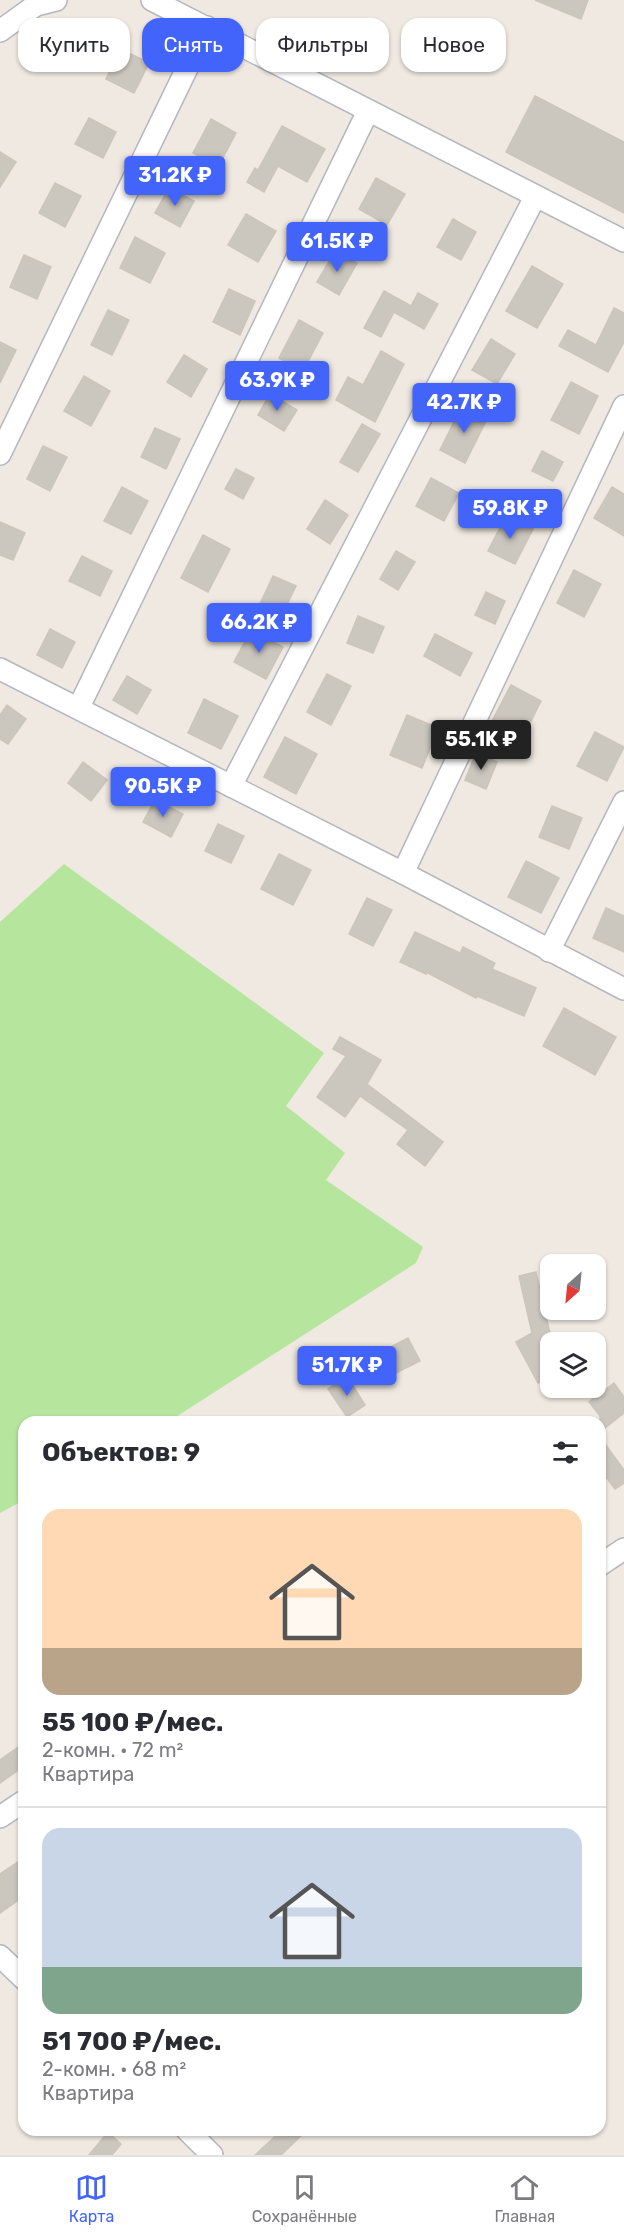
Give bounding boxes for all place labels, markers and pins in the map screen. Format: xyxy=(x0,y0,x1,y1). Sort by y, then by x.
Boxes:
pin: 31.2K ₽ xyxy=(120,156,230,207)
pin: 61.5K ₽ xyxy=(282,222,392,273)
pin: 63.9K ₽ xyxy=(222,361,332,412)
pin: 42.7K ₽ xyxy=(409,383,519,434)
pin: 59.8K ₽ xyxy=(455,489,565,540)
pin: 66.2K ₽ xyxy=(204,603,314,654)
pin: 55.1K ₽ xyxy=(426,720,536,771)
pin: 90.5K ₽ xyxy=(108,767,218,818)
pin: 51.7K ₽ xyxy=(292,1346,402,1397)

